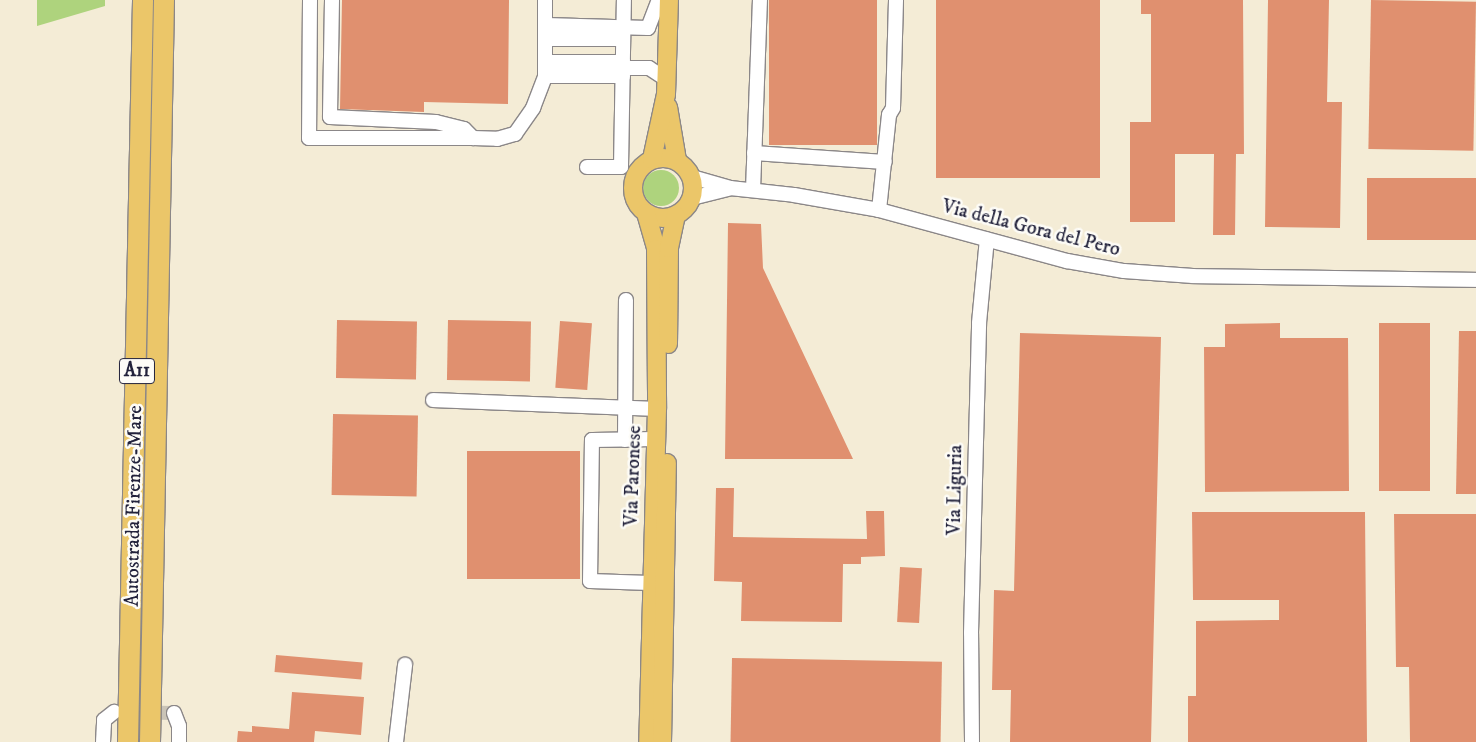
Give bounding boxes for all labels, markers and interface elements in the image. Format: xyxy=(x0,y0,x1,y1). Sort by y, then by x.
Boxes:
street label: Via della Gora del Pero xyxy=(939,194,1123,262)
road number: A11 xyxy=(118,354,156,388)
street label: Autostrada Firenze-Mare xyxy=(120,405,148,607)
street label: Via Paronese xyxy=(619,425,647,527)
street label: Via Liguria xyxy=(942,445,968,535)

